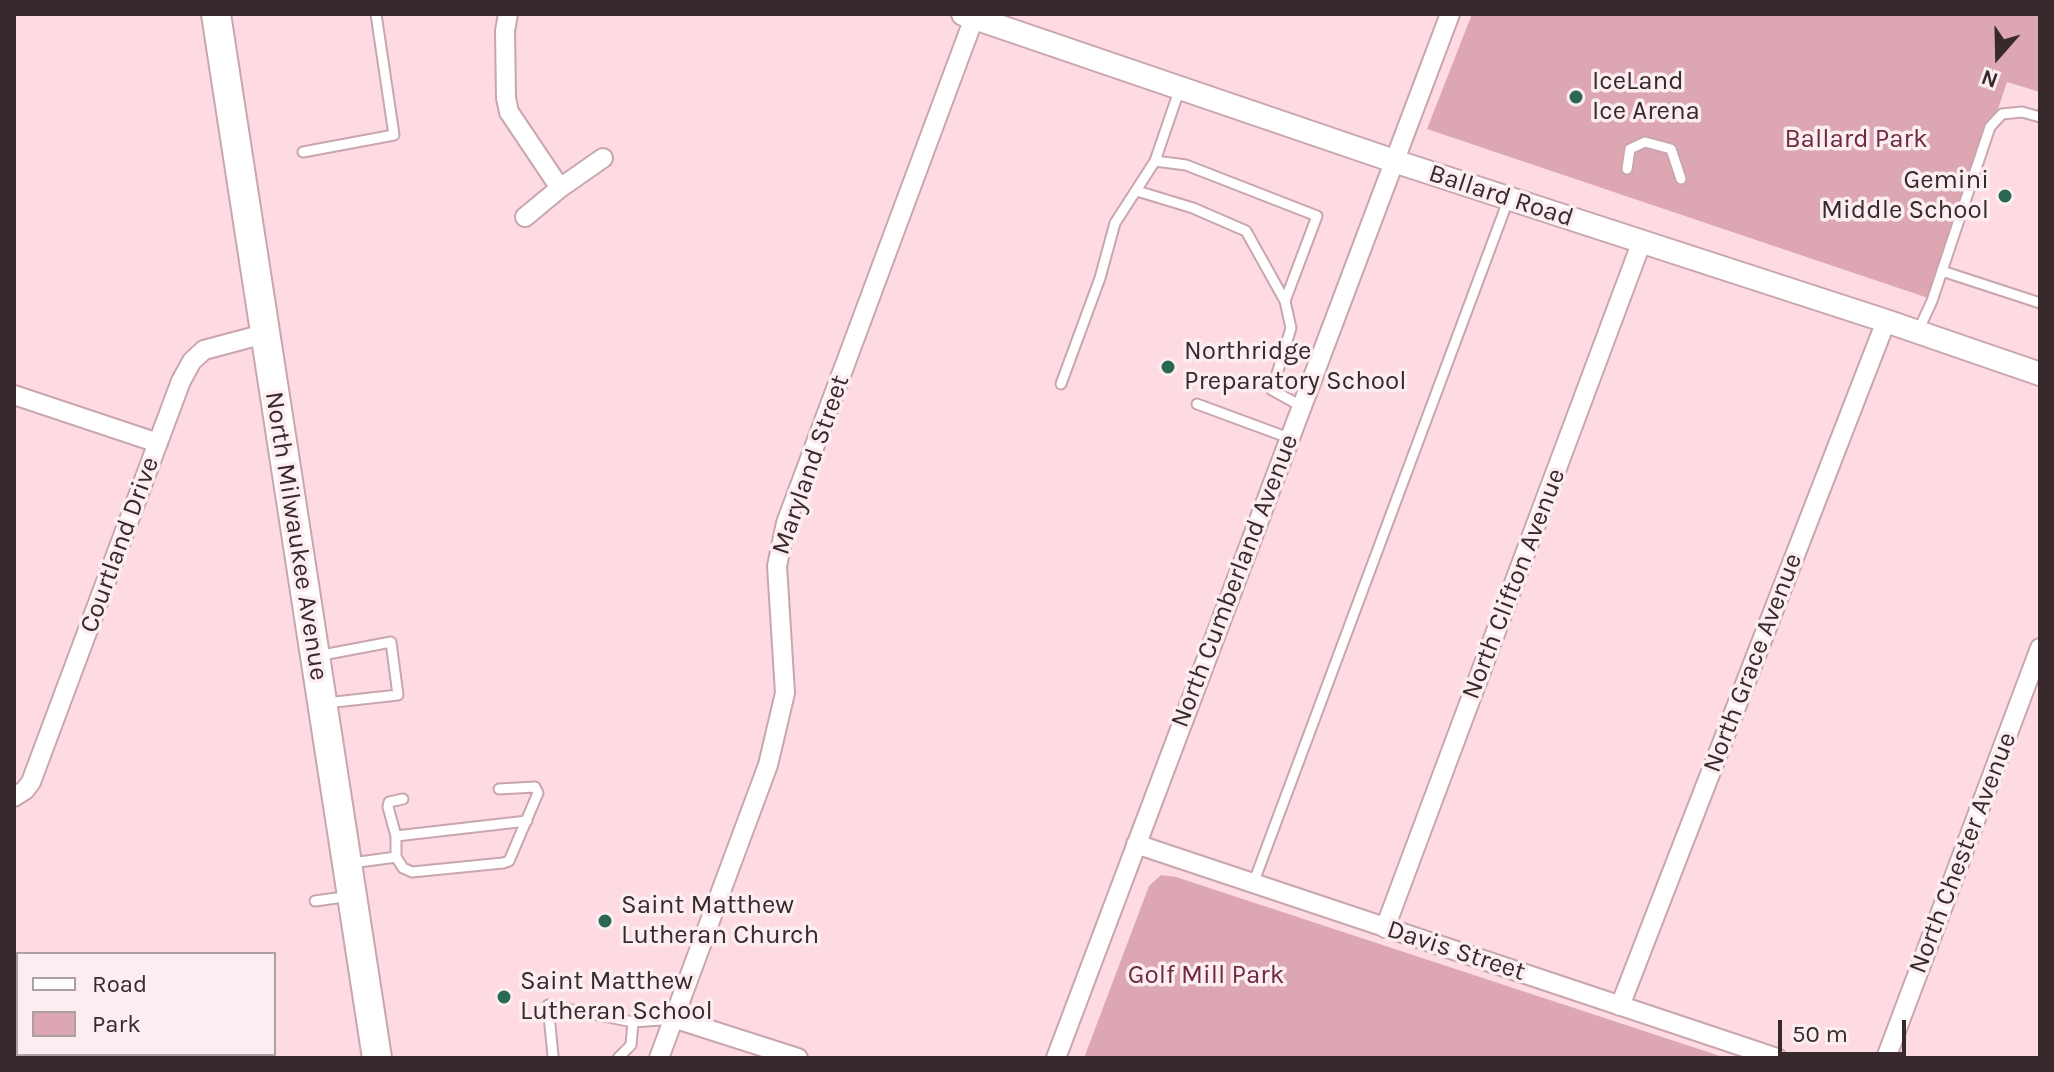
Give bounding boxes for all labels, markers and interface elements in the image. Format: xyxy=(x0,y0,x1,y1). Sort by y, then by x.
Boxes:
north arrow xyxy=(1958,16,2038,96)
text: N xyxy=(1978,64,2002,93)
place label: IceLand Ice Arena xyxy=(1592,66,1700,128)
marker: IceLand Ice Arena xyxy=(1567,88,1585,106)
park label: Ballard Park xyxy=(1784,124,1928,156)
street label: Ballard Road xyxy=(1425,158,1577,234)
place label: Gemini Middle School xyxy=(1821,165,1989,226)
marker: Gemini Middle School xyxy=(1996,187,2014,205)
place label: Northridge Preparatory School xyxy=(1184,336,1407,398)
marker: Northridge Preparatory School xyxy=(1159,358,1177,376)
street label: Maryland Street xyxy=(766,371,856,559)
street label: North Milwaukee Avenue xyxy=(258,389,334,683)
street label: North Cumberland Avenue xyxy=(1165,430,1305,732)
street label: Courtland Drive xyxy=(74,453,166,637)
street label: North Clifton Avenue xyxy=(1456,464,1572,704)
street label: North Grace Avenue xyxy=(1697,549,1809,777)
street label: North Chester Avenue xyxy=(1903,728,2023,978)
place label: Saint Matthew Lutheran Church xyxy=(621,890,819,952)
marker: Saint Matthew Lutheran Church xyxy=(596,912,614,930)
street label: Davis Street xyxy=(1383,914,1529,988)
legend xyxy=(16,952,276,1056)
park label: Golf Mill Park xyxy=(1128,960,1284,992)
place label: Saint Matthew Lutheran School xyxy=(520,966,713,1028)
text: Road xyxy=(92,970,147,998)
marker: Saint Matthew Lutheran School xyxy=(495,988,513,1006)
scale bar xyxy=(1782,1004,1910,1054)
text: Park xyxy=(92,1010,141,1038)
text: 50 m xyxy=(1792,1020,1848,1048)

